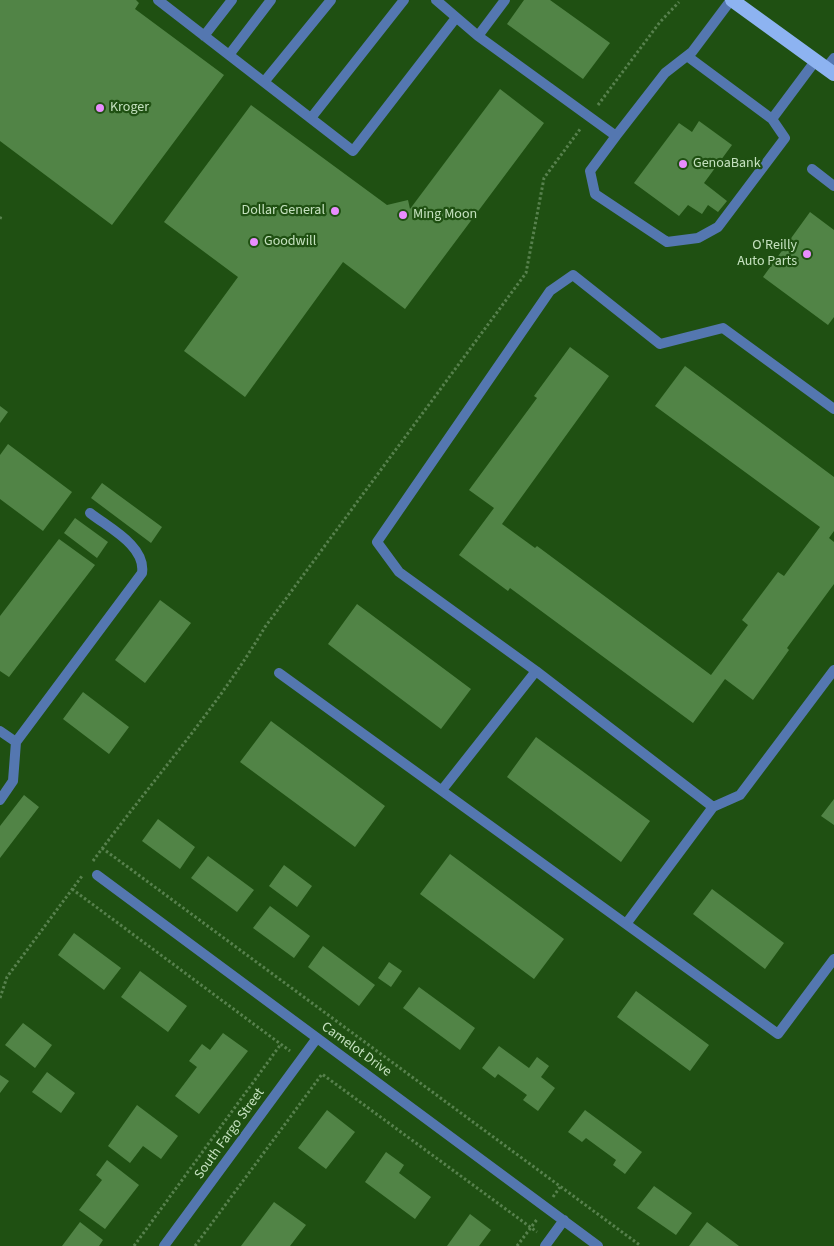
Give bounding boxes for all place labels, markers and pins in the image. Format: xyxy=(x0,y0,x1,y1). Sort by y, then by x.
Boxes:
place label: Kroger xyxy=(110,100,149,116)
marker: Kroger xyxy=(94,102,106,114)
place label: GenoaBank xyxy=(693,156,761,172)
marker: GenoaBank xyxy=(677,158,689,170)
place label: Dollar General xyxy=(242,203,325,219)
marker: Dollar General xyxy=(329,205,341,217)
place label: Ming Moon xyxy=(413,207,477,223)
marker: Ming Moon xyxy=(397,209,409,221)
place label: Goodwill xyxy=(264,234,316,250)
marker: Goodwill xyxy=(248,236,260,248)
place label: O'Reilly Auto Parts xyxy=(737,238,797,270)
marker: O'Reilly Auto Parts xyxy=(801,248,813,260)

